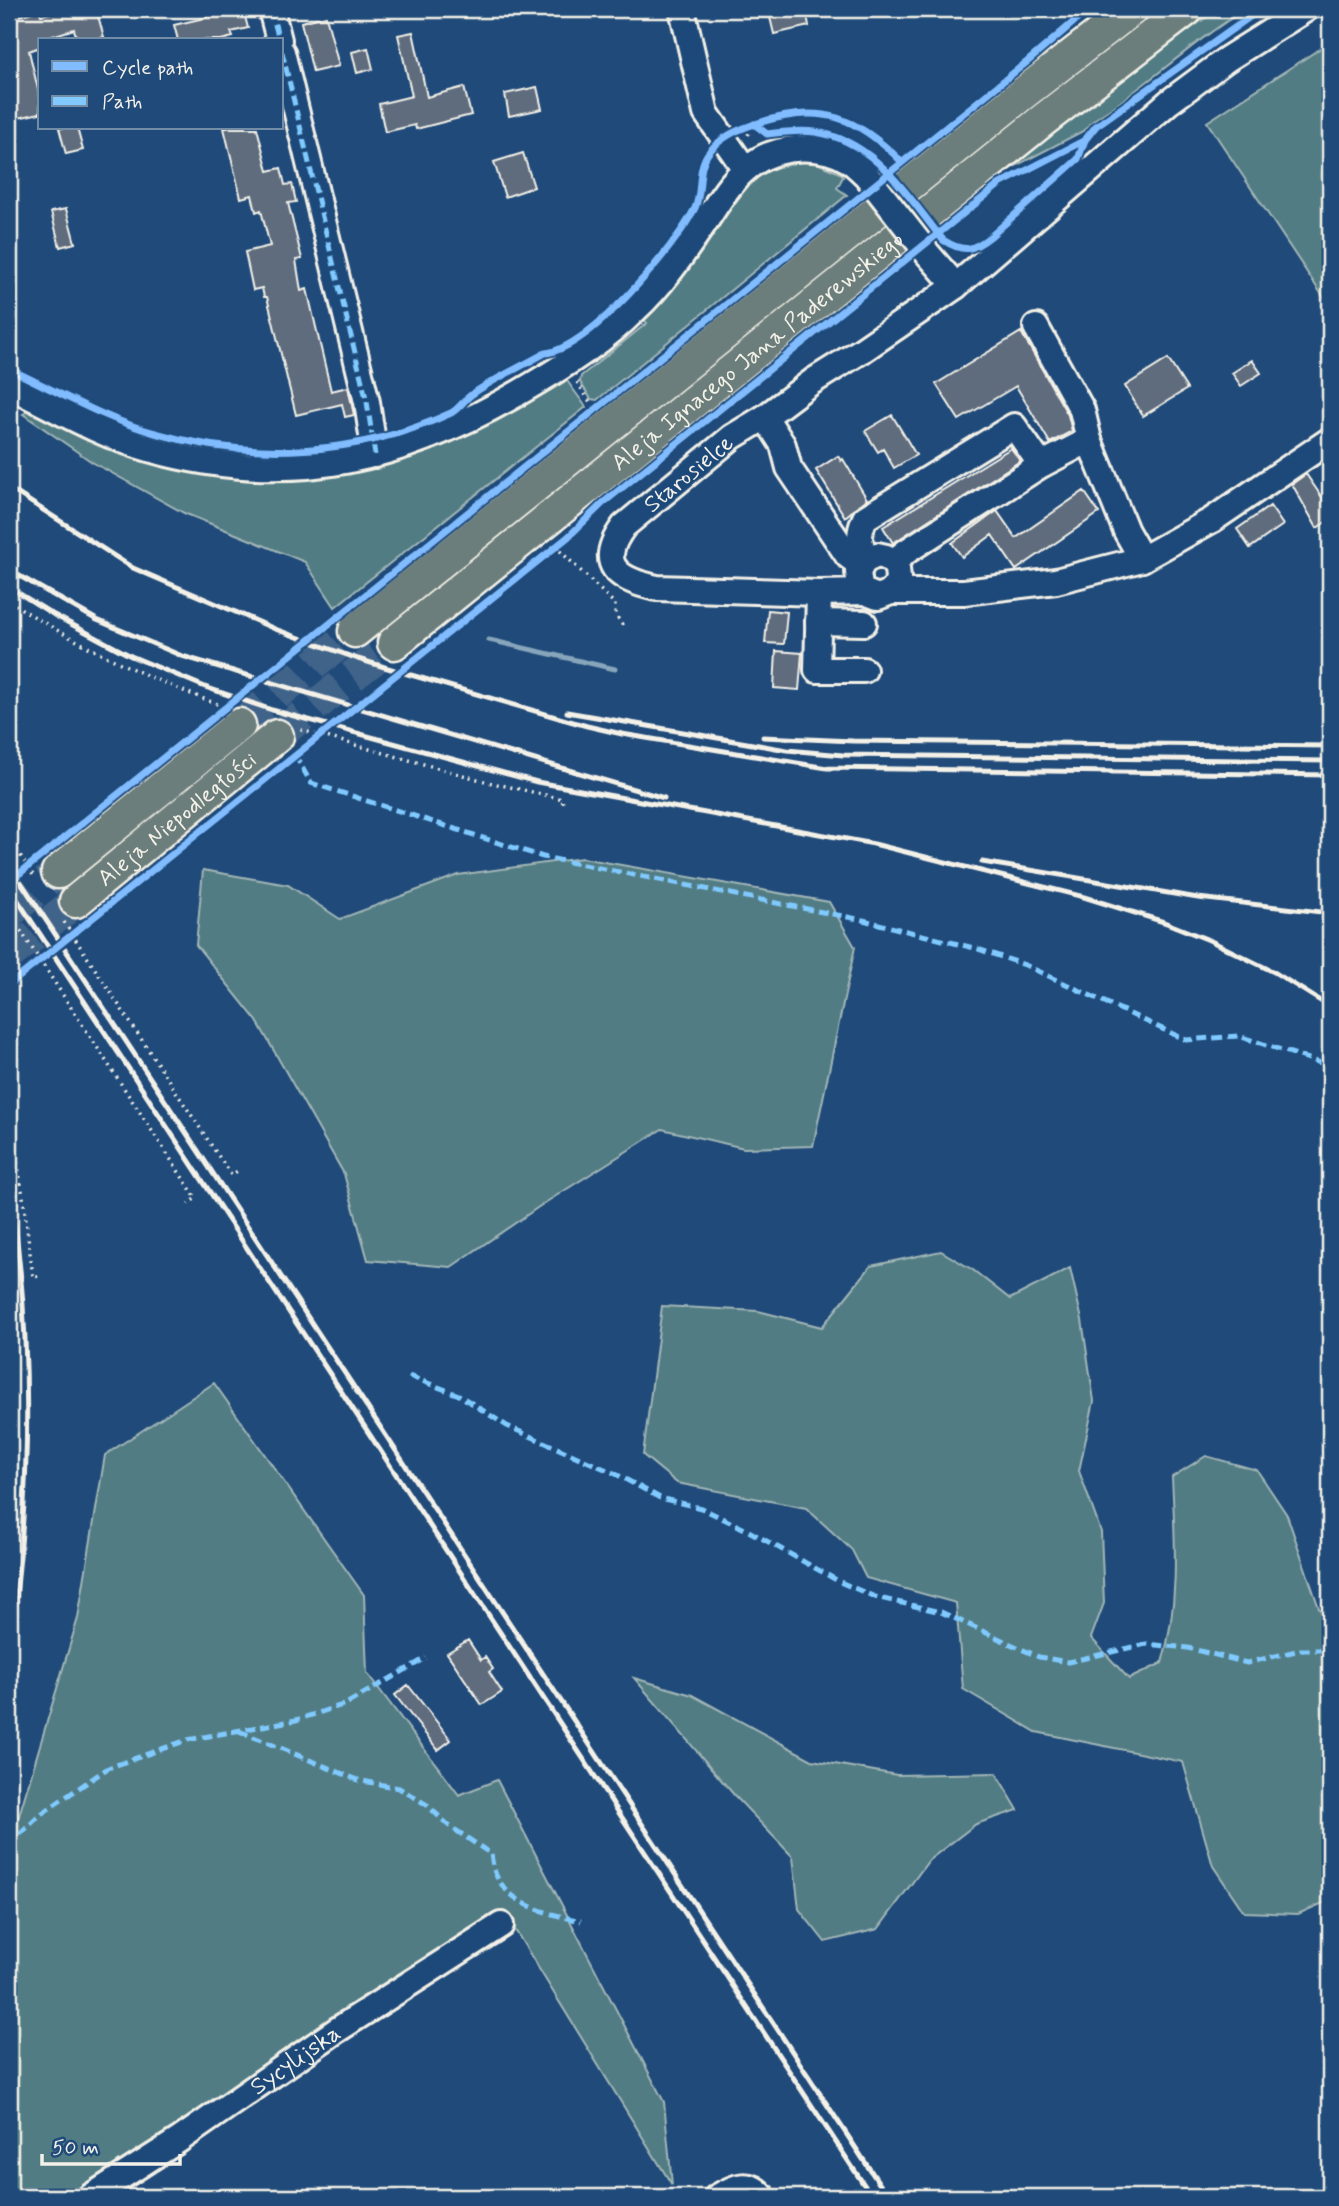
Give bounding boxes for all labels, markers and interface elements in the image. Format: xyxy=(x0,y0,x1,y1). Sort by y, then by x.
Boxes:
legend xyxy=(38,38,284,130)
text: Cycle path xyxy=(102,54,193,82)
text: Path xyxy=(102,88,142,116)
street label: Aleja Ignacego Jana Paderewskiego xyxy=(605,225,910,479)
street label: Starosielce xyxy=(638,428,740,520)
street label: Aleja Niepodległości xyxy=(91,745,264,894)
street label: Sycylijska xyxy=(244,2018,347,2103)
scale bar xyxy=(42,2122,180,2166)
text: 50 m xyxy=(52,2134,99,2162)

